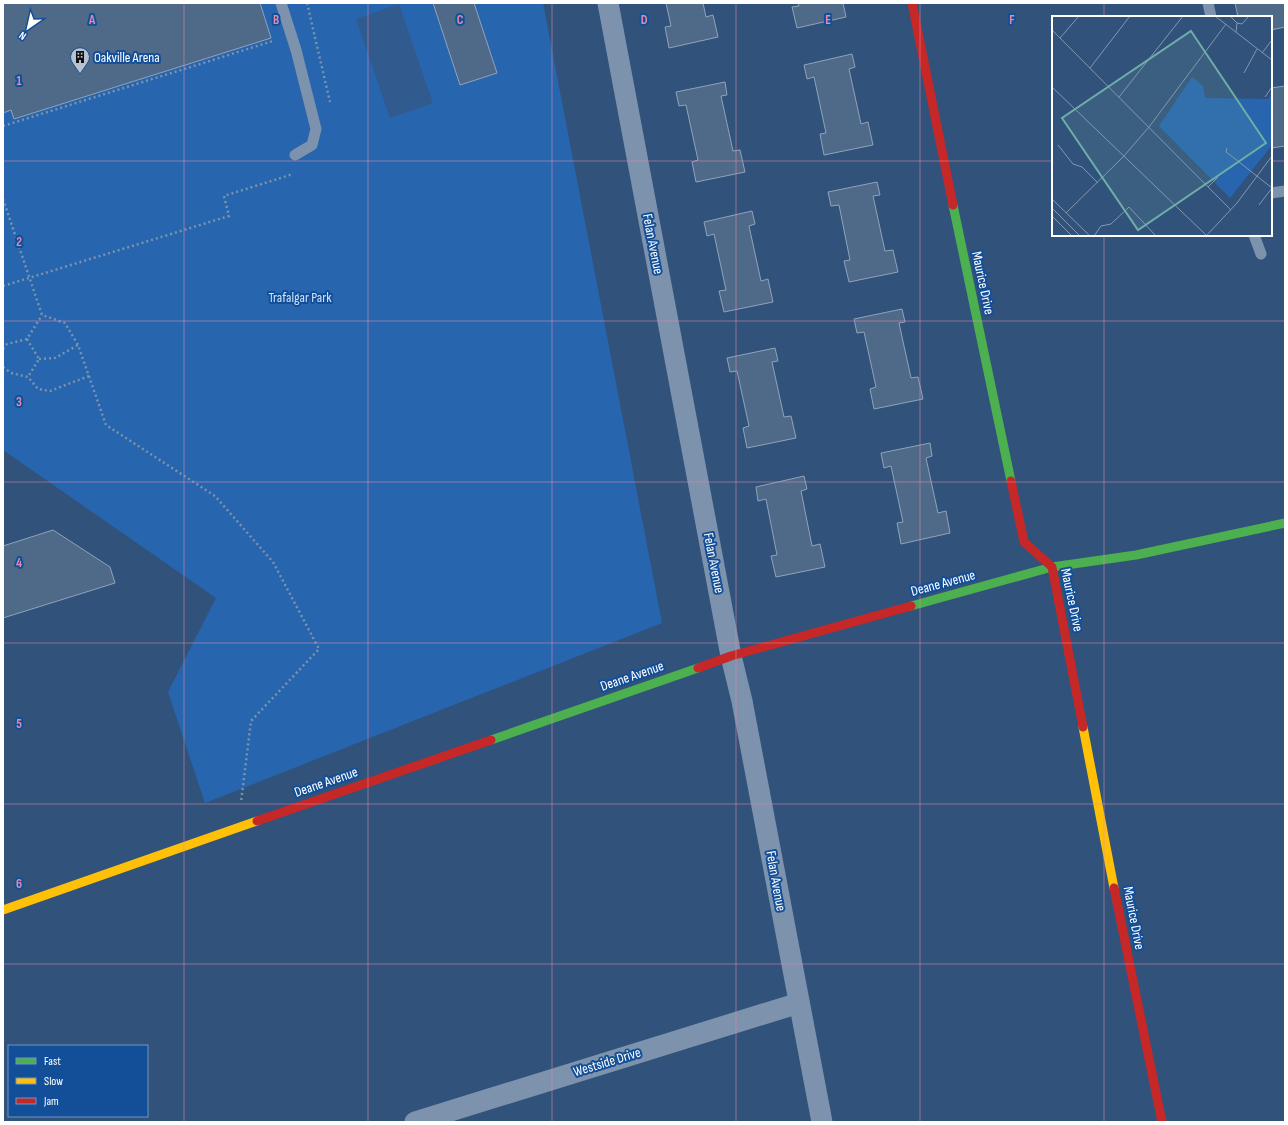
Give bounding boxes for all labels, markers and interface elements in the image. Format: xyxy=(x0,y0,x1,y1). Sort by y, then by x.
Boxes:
north arrow xyxy=(8,8,48,48)
text: A xyxy=(88,12,96,28)
text: B xyxy=(273,12,279,28)
text: C xyxy=(457,12,464,28)
text: D xyxy=(641,12,648,28)
text: E xyxy=(825,12,831,28)
text: F xyxy=(1009,12,1015,28)
inset map xyxy=(1052,16,1272,236)
text: N xyxy=(17,29,29,43)
building icon: Oakville Arena xyxy=(69,46,91,74)
place label: Oakville Arena xyxy=(94,49,160,66)
text: 1 xyxy=(16,73,22,89)
street label: Felan Avenue xyxy=(639,212,667,276)
text: 2 xyxy=(16,234,22,250)
street label: Maurice Drive xyxy=(968,250,998,316)
park label: Trafalgar Park xyxy=(268,289,332,306)
text: 3 xyxy=(16,394,22,410)
street label: Felan Avenue xyxy=(700,531,728,595)
text: 4 xyxy=(16,555,22,571)
street label: Deane Avenue xyxy=(909,566,977,600)
street label: Maurice Drive xyxy=(1057,567,1087,633)
street label: Deane Avenue xyxy=(598,657,666,695)
text: 5 xyxy=(16,716,22,732)
street label: Deane Avenue xyxy=(292,763,360,801)
street label: Felan Avenue xyxy=(762,849,790,913)
text: 6 xyxy=(16,876,22,892)
street label: Maurice Drive xyxy=(1120,885,1148,951)
street label: Westside Drive xyxy=(571,1044,643,1080)
legend xyxy=(8,1045,148,1117)
text: Fast xyxy=(44,1054,61,1069)
text: Slow xyxy=(44,1074,63,1089)
text: Jam xyxy=(43,1094,59,1109)

